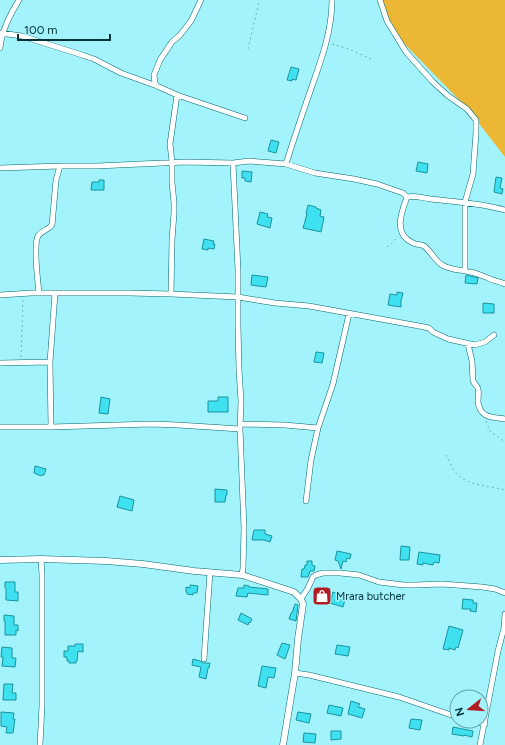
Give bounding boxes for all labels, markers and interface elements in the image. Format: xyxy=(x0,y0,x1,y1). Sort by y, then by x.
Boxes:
scale bar xyxy=(18,16,110,42)
text: 100 m xyxy=(24,23,58,37)
shop icon: Mrara butcher xyxy=(311,585,333,607)
place label: Mrara butcher xyxy=(336,590,405,603)
north arrow xyxy=(449,689,489,729)
text: N xyxy=(452,706,467,718)

